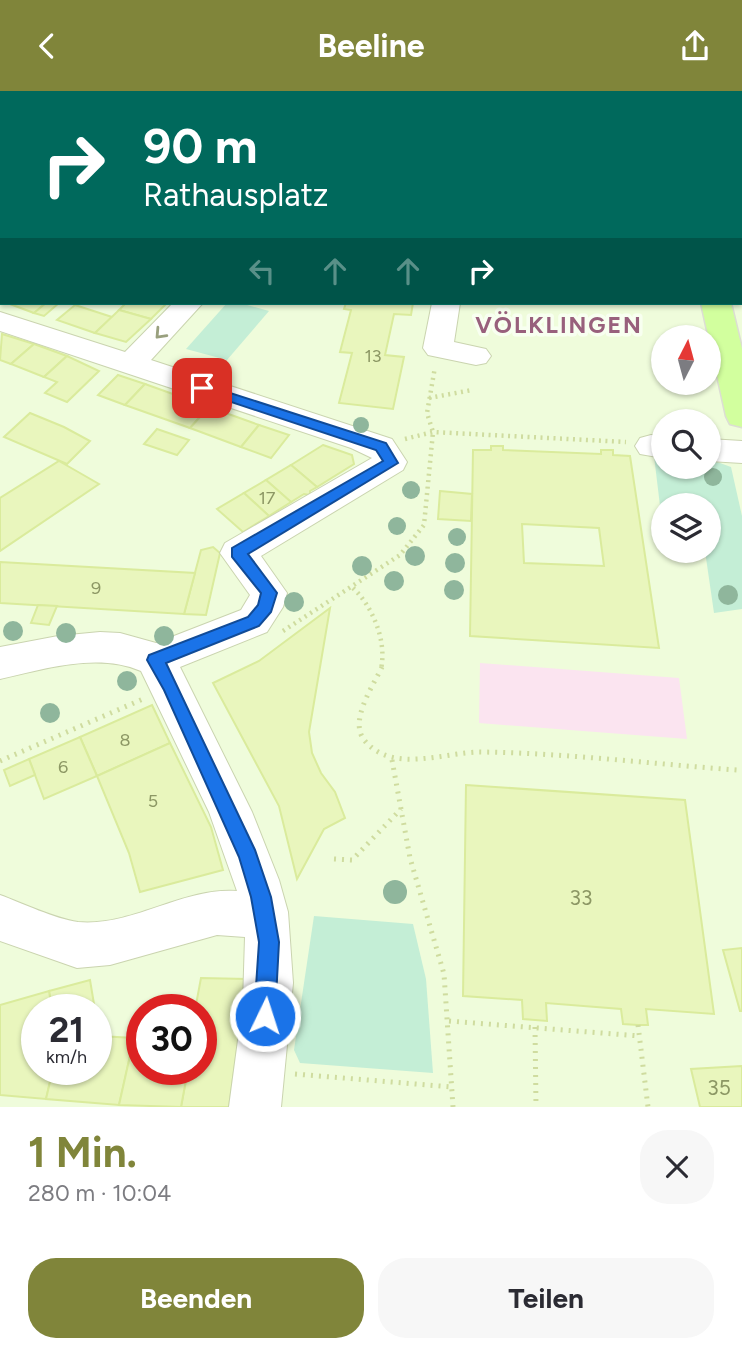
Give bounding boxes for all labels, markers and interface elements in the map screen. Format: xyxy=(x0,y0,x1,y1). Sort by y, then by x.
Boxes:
icon: back xyxy=(28,27,66,65)
text: Beeline xyxy=(317,27,425,65)
icon: share xyxy=(676,27,714,65)
text: 90 m xyxy=(143,116,258,175)
icon: right xyxy=(28,119,119,210)
text: Rathausplatz xyxy=(143,176,328,214)
icon: left xyxy=(243,252,281,290)
icon: ahead xyxy=(316,252,354,290)
icon: ahead xyxy=(389,252,427,290)
icon: right xyxy=(462,252,500,290)
district label: VÖLKLINGEN xyxy=(475,311,643,339)
north arrow xyxy=(651,325,721,395)
map controls xyxy=(651,325,721,563)
one-way arrow xyxy=(155,326,168,339)
house number: 13 xyxy=(364,345,382,367)
pin xyxy=(172,358,232,418)
icon: arrive xyxy=(183,369,221,407)
button: search xyxy=(651,409,721,479)
house number: 17 xyxy=(258,487,276,509)
button: layers xyxy=(651,493,721,563)
house number: 9 xyxy=(91,577,101,599)
house number: 8 xyxy=(119,729,131,751)
house number: 6 xyxy=(58,756,68,778)
house number: 5 xyxy=(148,790,158,812)
house number: 33 xyxy=(570,885,592,910)
position arrow xyxy=(228,979,302,1053)
speed limit sign: 30 xyxy=(126,994,217,1085)
text: 21 xyxy=(49,1009,84,1051)
text: km/h xyxy=(46,1046,87,1068)
house number: 35 xyxy=(707,1075,731,1100)
text: 1 Min. xyxy=(28,1127,137,1178)
button: close xyxy=(640,1130,714,1204)
text: 280 m · 10:04 xyxy=(28,1179,171,1207)
button: Beenden xyxy=(28,1258,364,1338)
button: Teilen xyxy=(378,1258,714,1338)

